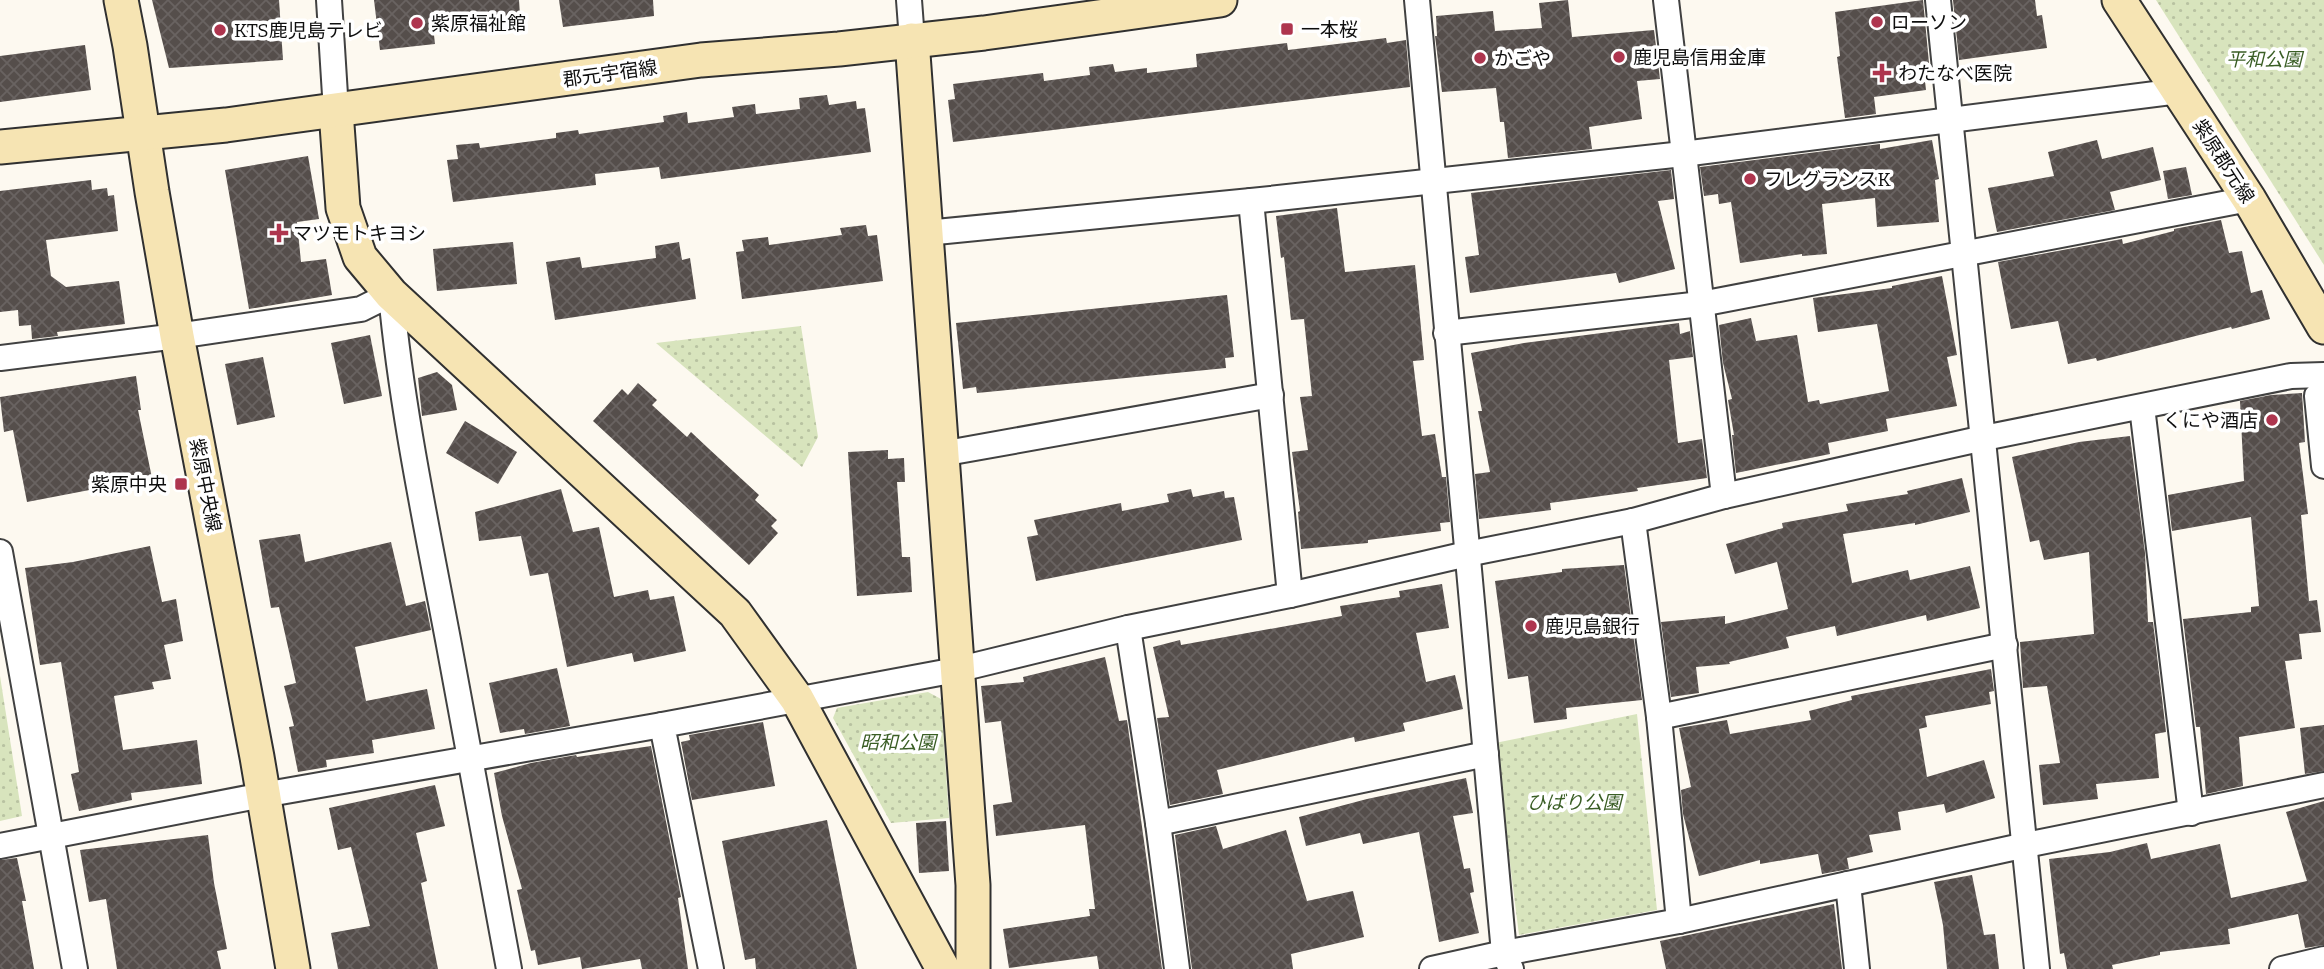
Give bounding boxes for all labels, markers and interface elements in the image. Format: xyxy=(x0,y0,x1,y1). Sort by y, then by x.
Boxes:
place label: ローソン xyxy=(1891,11,1967,34)
place label: 紫原福祉館 xyxy=(431,12,526,35)
marker: ローソン xyxy=(1869,14,1885,30)
marker: 紫原福祉館 xyxy=(409,15,425,31)
place label: 一本桜 xyxy=(1301,18,1358,41)
place label: KTS鹿児島テレビ xyxy=(234,19,383,42)
marker: 一本桜 xyxy=(1279,21,1295,37)
marker: KTS鹿児島テレビ xyxy=(212,22,228,38)
place label: 鹿児島信用金庫 xyxy=(1633,46,1766,69)
place label: かごや xyxy=(1494,47,1551,70)
park label: 平和公園 xyxy=(2226,48,2305,71)
marker: 鹿児島信用金庫 xyxy=(1611,49,1627,65)
marker: かごや xyxy=(1472,50,1488,66)
street label: 郡元宇宿線 xyxy=(561,55,659,91)
place label: わたなべ医院 xyxy=(1898,62,2012,85)
marker: わたなべ医院 xyxy=(1872,63,1892,83)
street label: 紫原郡元線 xyxy=(2188,115,2259,207)
place label: フレグランスK xyxy=(1764,168,1892,191)
marker: フレグランスK xyxy=(1742,171,1758,187)
place label: マツモトキヨシ xyxy=(293,222,426,245)
marker: マツモトキヨシ xyxy=(271,225,287,241)
place label: くにや酒店 xyxy=(2163,409,2258,432)
marker: くにや酒店 xyxy=(2264,412,2280,428)
street label: 紫原中央線 xyxy=(185,436,226,534)
place label: 紫原中央 xyxy=(91,473,167,496)
marker: 紫原中央 xyxy=(173,476,189,492)
place label: 鹿児島銀行 xyxy=(1545,615,1640,638)
marker: 鹿児島銀行 xyxy=(1523,618,1539,634)
park label: 昭和公園 xyxy=(860,731,939,754)
park label: ひばり公園 xyxy=(1526,791,1624,814)

